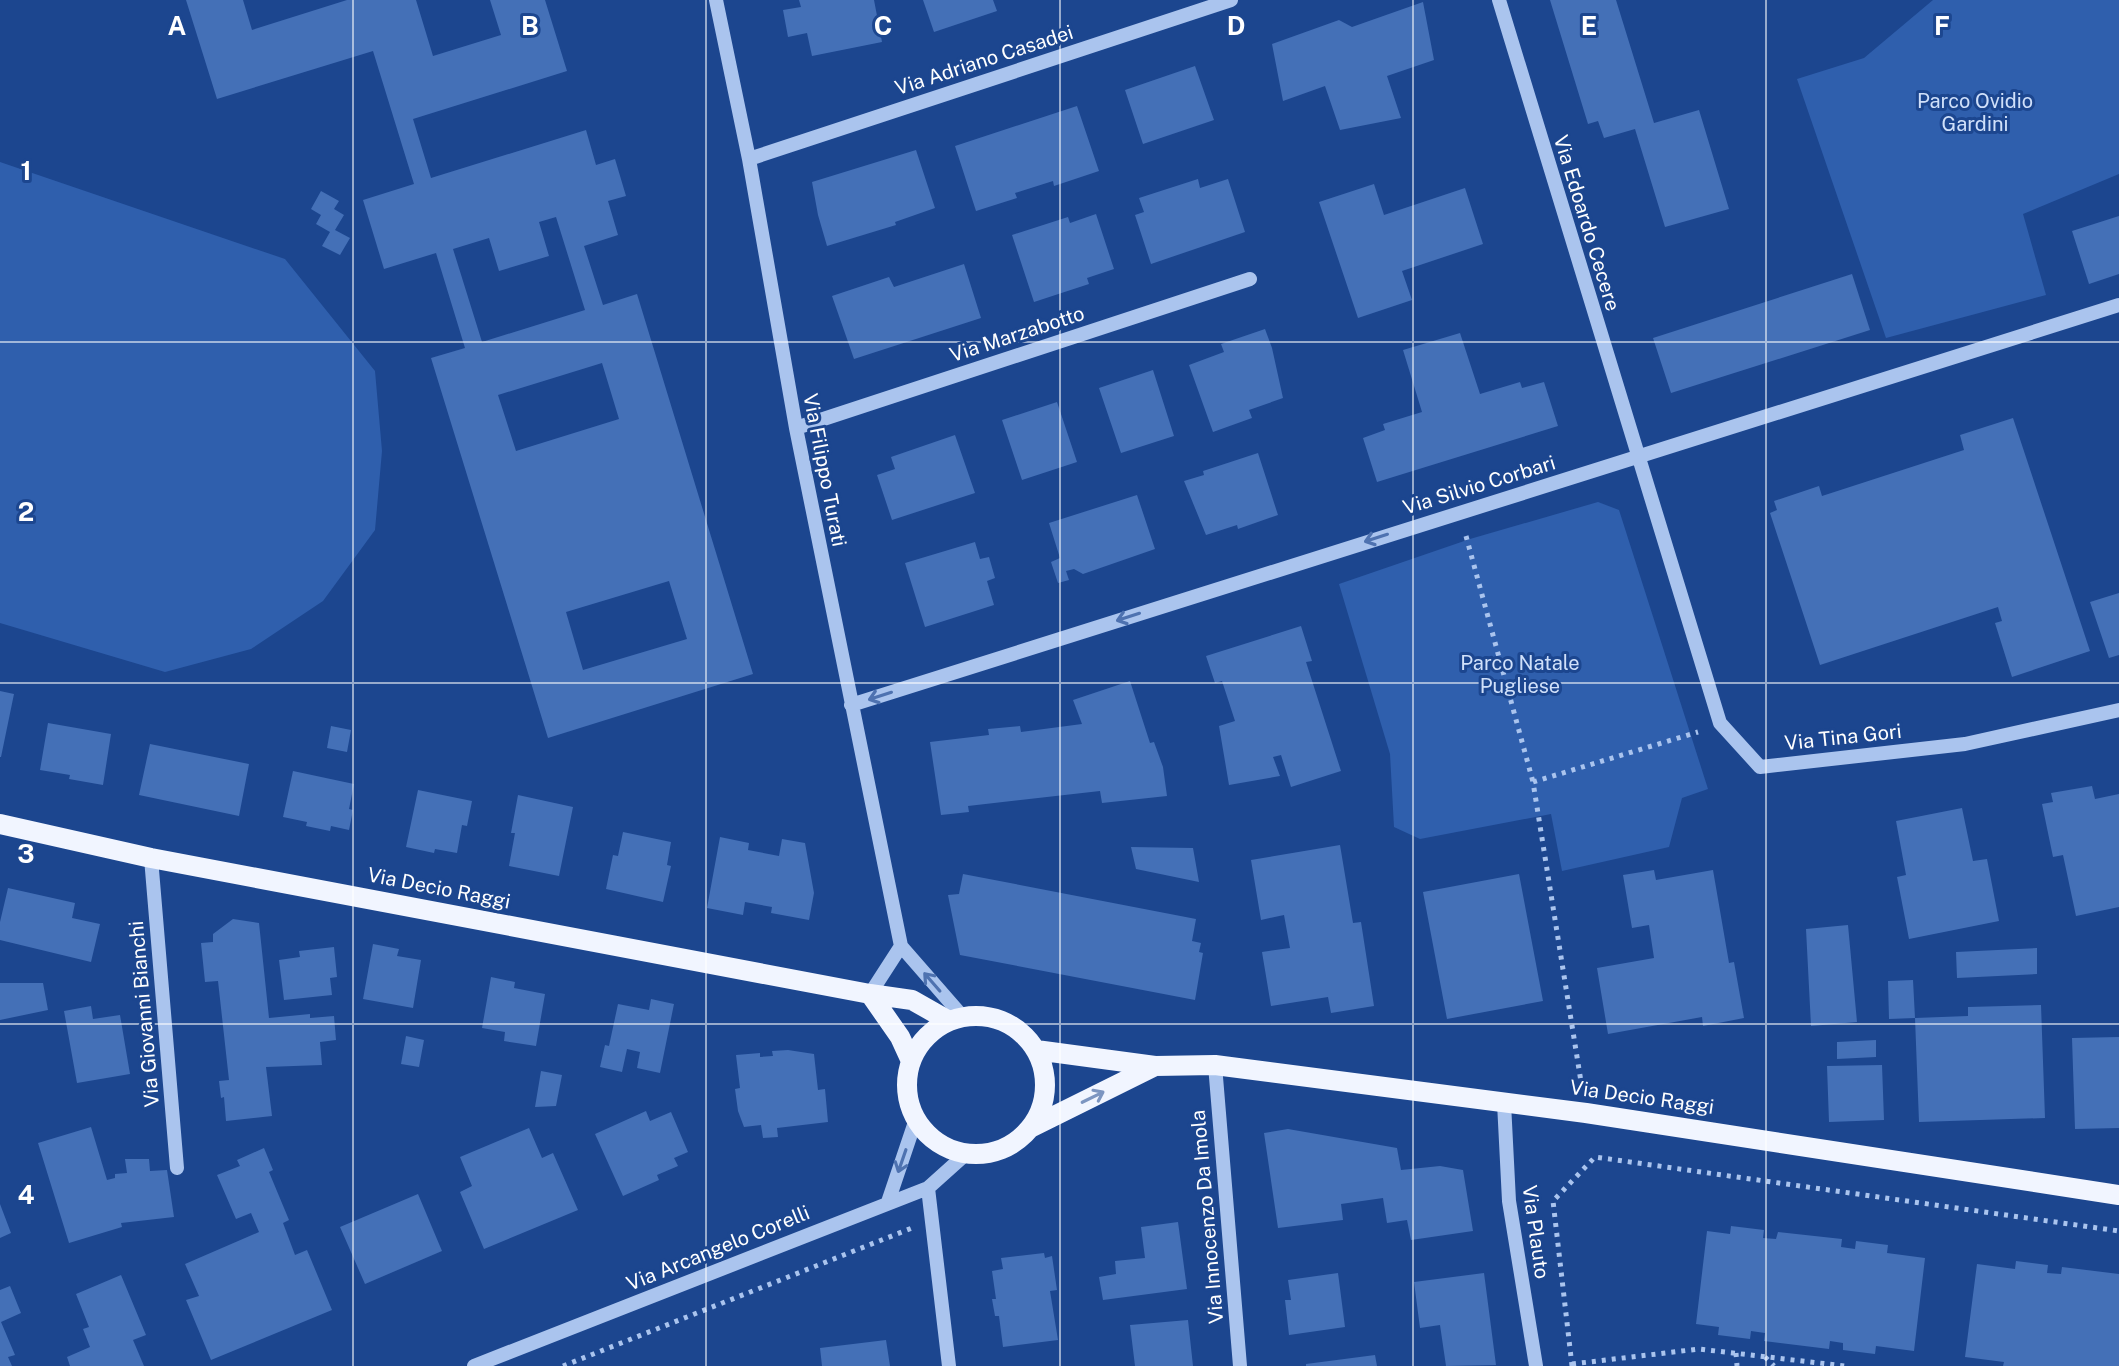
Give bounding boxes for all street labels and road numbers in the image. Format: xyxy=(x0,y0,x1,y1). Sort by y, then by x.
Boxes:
street label: Via Adriano Casadei xyxy=(892,20,1076,100)
street label: Via Edoardo Cecere xyxy=(1549,132,1625,314)
street label: Via Marzabotto xyxy=(947,301,1087,367)
street label: Via Filippo Turati xyxy=(798,391,852,549)
street label: Via Silvio Corbari xyxy=(1400,450,1558,520)
street label: Via Tina Gori xyxy=(1783,719,1903,755)
street label: Via Decio Raggi xyxy=(365,862,513,914)
street label: Via Giovanni Bianchi xyxy=(124,920,164,1108)
street label: Via Decio Raggi xyxy=(1568,1075,1716,1119)
street label: Via Innocenzo Da Imola xyxy=(1186,1109,1228,1325)
street label: Via Plauto xyxy=(1518,1184,1554,1280)
street label: Via Arcangelo Corelli xyxy=(623,1200,813,1296)

